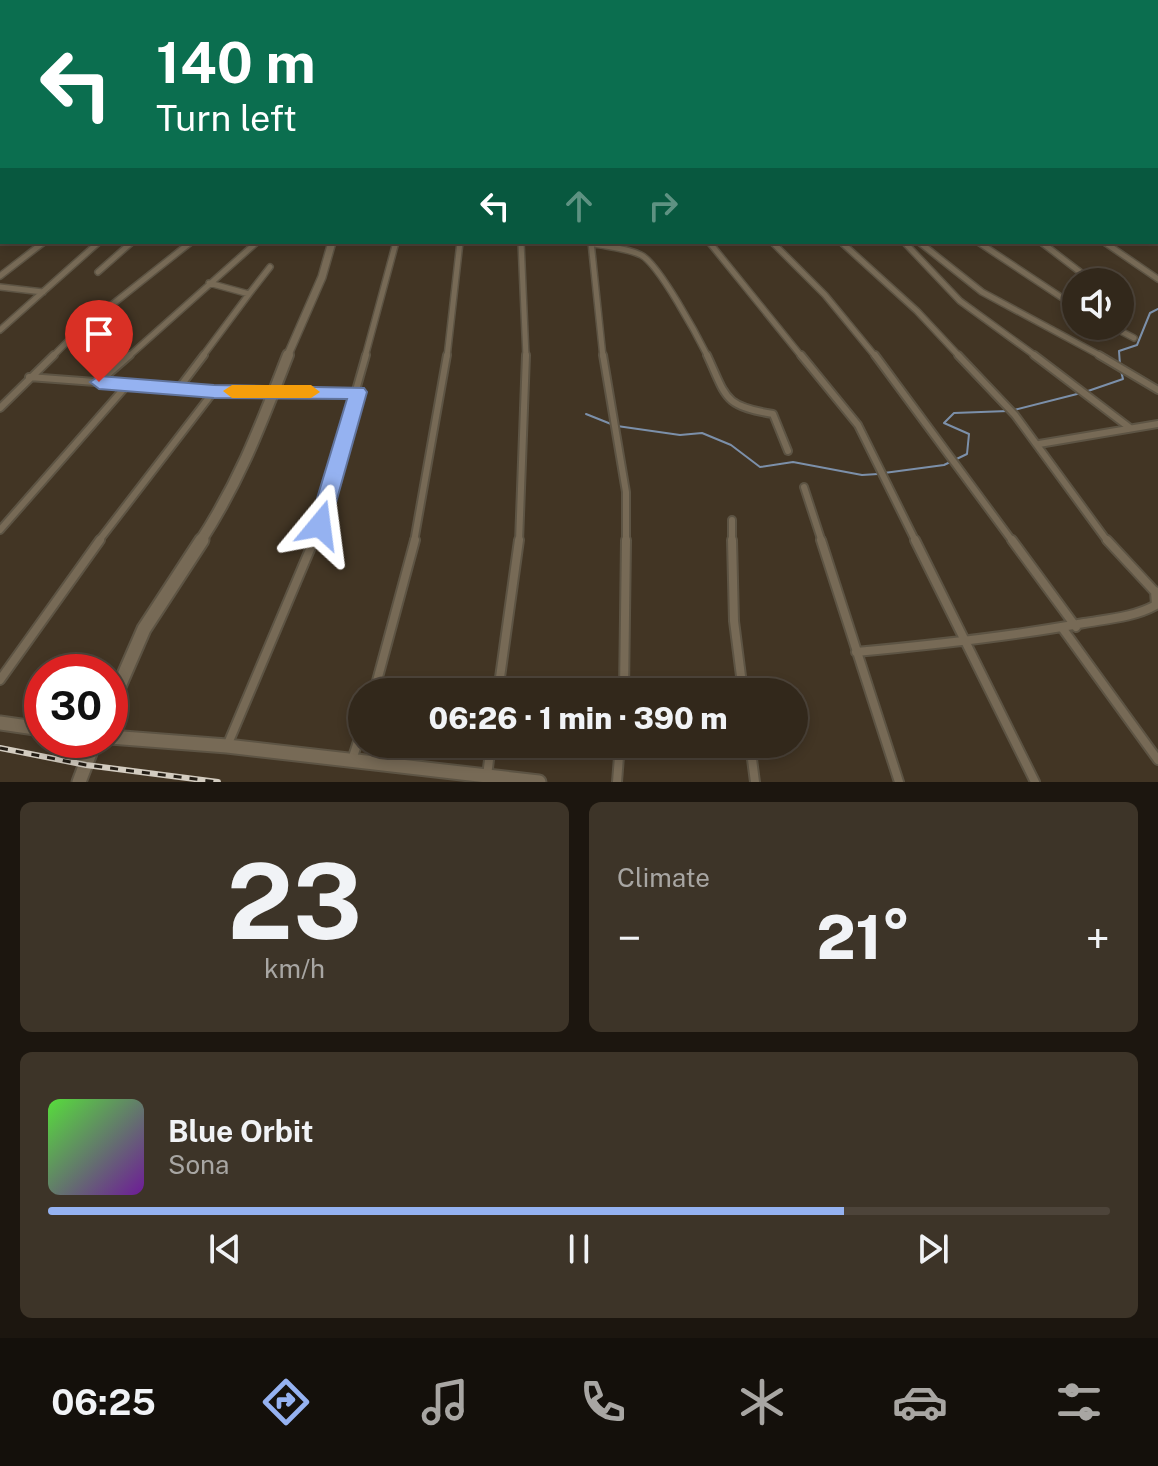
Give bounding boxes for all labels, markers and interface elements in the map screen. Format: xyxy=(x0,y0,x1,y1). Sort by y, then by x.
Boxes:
text: 140 m xyxy=(156,30,316,96)
icon: left xyxy=(24,32,128,136)
text: Turn left xyxy=(156,97,297,139)
icon: left xyxy=(473,184,517,228)
icon: ahead xyxy=(557,184,601,228)
icon: right xyxy=(641,184,685,228)
map controls xyxy=(1062,268,1134,340)
button: sound xyxy=(1062,268,1134,340)
pin xyxy=(65,300,133,382)
icon: arrive xyxy=(77,312,121,356)
position arrow xyxy=(278,483,362,567)
speed limit sign: 30 xyxy=(24,654,128,758)
text: 06:26 · 1 min · 390 m xyxy=(428,700,728,736)
text: 23 xyxy=(227,840,362,962)
text: Climate xyxy=(617,862,710,893)
text: 21° xyxy=(816,902,911,973)
text: − xyxy=(617,912,641,964)
text: + xyxy=(1086,912,1110,964)
text: km/h xyxy=(264,953,325,984)
text: Blue Orbit xyxy=(168,1113,314,1149)
text: Sona xyxy=(168,1149,229,1180)
icon: previous xyxy=(203,1227,247,1271)
icon: pause xyxy=(557,1227,601,1271)
icon: next xyxy=(911,1227,955,1271)
icon: directions xyxy=(258,1374,314,1430)
icon: music xyxy=(417,1374,473,1430)
icon: phone xyxy=(575,1374,631,1430)
icon: climate xyxy=(734,1374,790,1430)
icon: car xyxy=(892,1374,948,1430)
icon: filters xyxy=(1051,1374,1107,1430)
text: 06:25 xyxy=(51,1381,156,1423)

